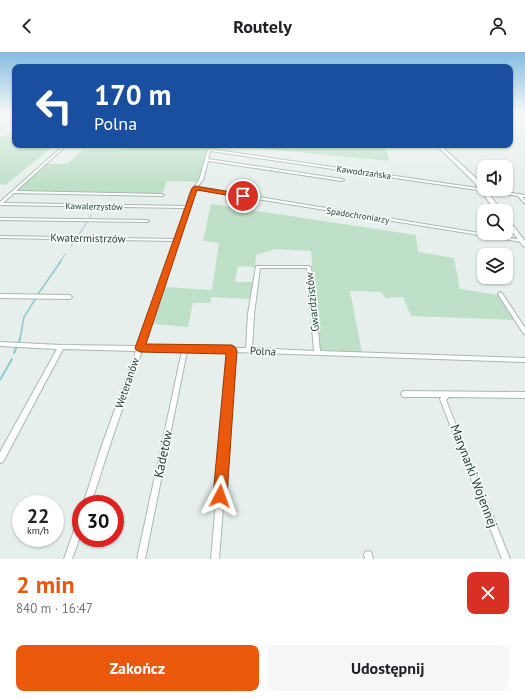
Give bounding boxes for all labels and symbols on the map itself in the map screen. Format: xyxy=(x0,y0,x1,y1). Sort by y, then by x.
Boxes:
street label: Kawodrzańska xyxy=(336,163,392,181)
pin xyxy=(226,179,260,213)
street label: Kawalerzystów xyxy=(65,200,123,212)
street label: Spadochroniarzy xyxy=(326,205,391,226)
street label: Kwatermistrzów xyxy=(50,230,126,246)
street label: Gwardzistów xyxy=(302,271,322,333)
street label: Polna xyxy=(250,344,276,358)
street label: Weteranów xyxy=(112,356,142,410)
street label: Marynarki Wojennej xyxy=(446,422,502,530)
street label: Kadetów xyxy=(150,428,176,479)
position arrow xyxy=(199,475,241,517)
speed limit sign: 30 xyxy=(72,495,124,547)

